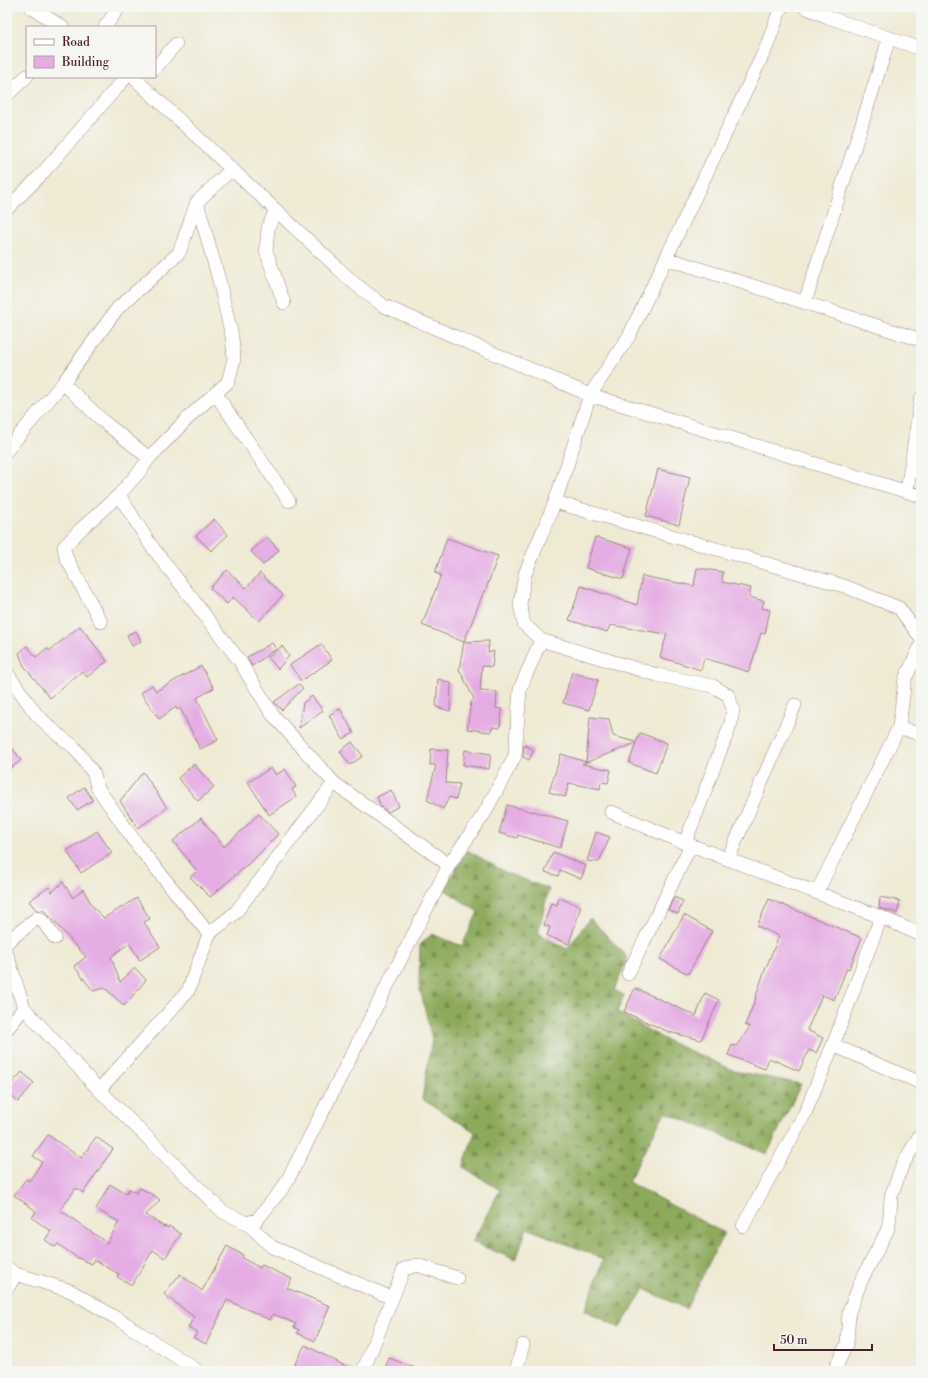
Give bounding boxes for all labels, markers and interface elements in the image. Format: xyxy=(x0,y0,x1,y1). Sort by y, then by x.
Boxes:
legend xyxy=(26,26,156,78)
text: Road xyxy=(62,35,90,50)
text: Building xyxy=(61,55,110,70)
scale bar xyxy=(774,1326,872,1352)
text: 50 m xyxy=(780,1333,808,1348)

